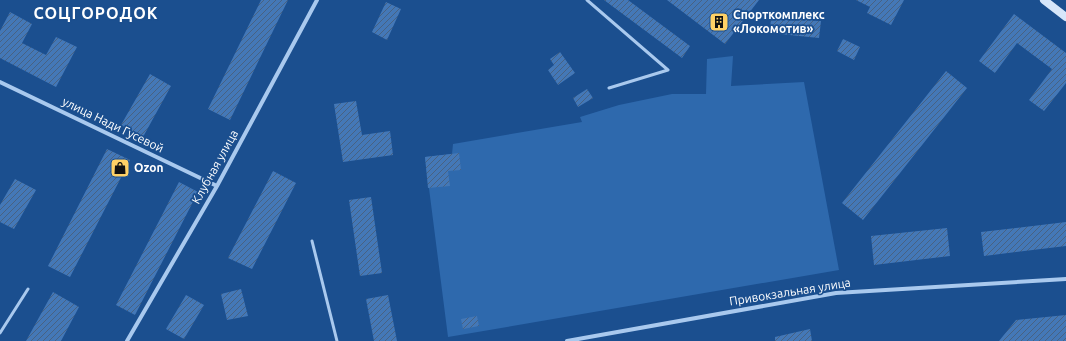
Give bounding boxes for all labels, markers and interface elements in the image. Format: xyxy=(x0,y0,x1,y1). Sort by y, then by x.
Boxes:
district label: СОЦГОРОДОК xyxy=(34,4,158,22)
place label: Спорткомплекс «Локомотив» xyxy=(733,8,825,35)
building icon: Спорткомплекс «Локомотив» xyxy=(708,11,730,33)
street label: улица Нади Гусевой xyxy=(60,94,166,155)
street label: Клубная улица xyxy=(189,127,240,206)
shop icon: Ozon xyxy=(109,157,131,179)
place label: Ozon xyxy=(134,161,163,174)
street label: Привокзальная улица xyxy=(728,275,851,308)

